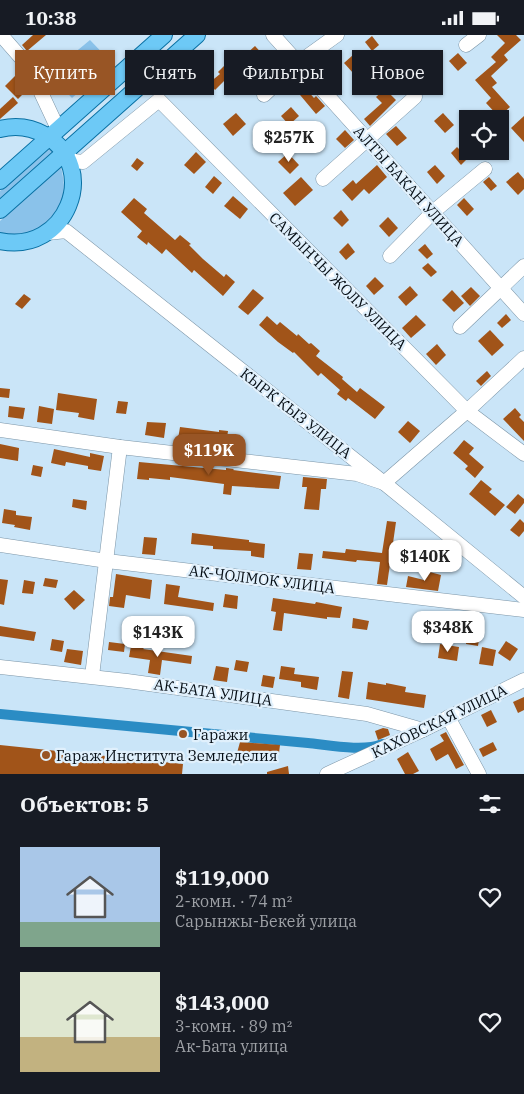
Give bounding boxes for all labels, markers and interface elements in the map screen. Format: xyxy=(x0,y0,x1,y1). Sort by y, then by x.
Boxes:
text: 10:38 xyxy=(25,6,76,30)
chip: Купить xyxy=(15,50,115,95)
chip: Снять xyxy=(125,50,214,95)
chip: Фильтры xyxy=(224,50,342,95)
chip: Новое xyxy=(352,50,443,95)
map controls xyxy=(459,110,509,160)
button: locate xyxy=(459,110,509,160)
pin: $257K xyxy=(254,121,324,163)
street label: АЛТЫ БАКАН УЛИЦА xyxy=(350,122,469,251)
text: $257K xyxy=(264,127,314,147)
street label: САМЫНЧЫ ЖОЛУ УЛИЦА xyxy=(265,208,411,354)
street label: КЫРК КЫЗ УЛИЦА xyxy=(236,364,356,463)
pin: $119K xyxy=(174,433,244,476)
text: $119K xyxy=(184,440,234,460)
pin: $140K xyxy=(390,539,460,582)
text: $140K xyxy=(400,546,450,566)
street label: АК-ЧОЛМОК УЛИЦА xyxy=(188,561,337,597)
pin: $348K xyxy=(413,611,483,653)
pin: $143K xyxy=(123,615,193,658)
text: $348K xyxy=(423,617,473,637)
text: $143K xyxy=(133,622,183,642)
street label: АК-БАТА УЛИЦА xyxy=(153,674,274,710)
street label: КАХОВСКАЯ УЛИЦА xyxy=(368,680,510,762)
place label: Гаражи xyxy=(193,725,248,744)
marker: Гаражи xyxy=(177,728,189,740)
place label: Гараж Института Земледелия xyxy=(56,746,278,765)
marker: Гараж Института Земледелия xyxy=(40,749,52,761)
text: Объектов: 5 xyxy=(20,790,149,818)
icon: filters xyxy=(476,790,504,818)
text: $119,000 xyxy=(175,863,269,891)
icon: home xyxy=(60,867,120,927)
icon: heart xyxy=(476,883,504,911)
text: 2-комн. · 74 m² xyxy=(175,891,292,911)
text: Сарынжы-Бекей улица xyxy=(175,911,357,931)
text: $143,000 xyxy=(175,988,269,1016)
icon: home xyxy=(60,992,120,1052)
icon: heart xyxy=(476,1008,504,1036)
text: 3-комн. · 89 m² xyxy=(175,1016,292,1036)
text: Ак-Бата улица xyxy=(175,1036,288,1056)

